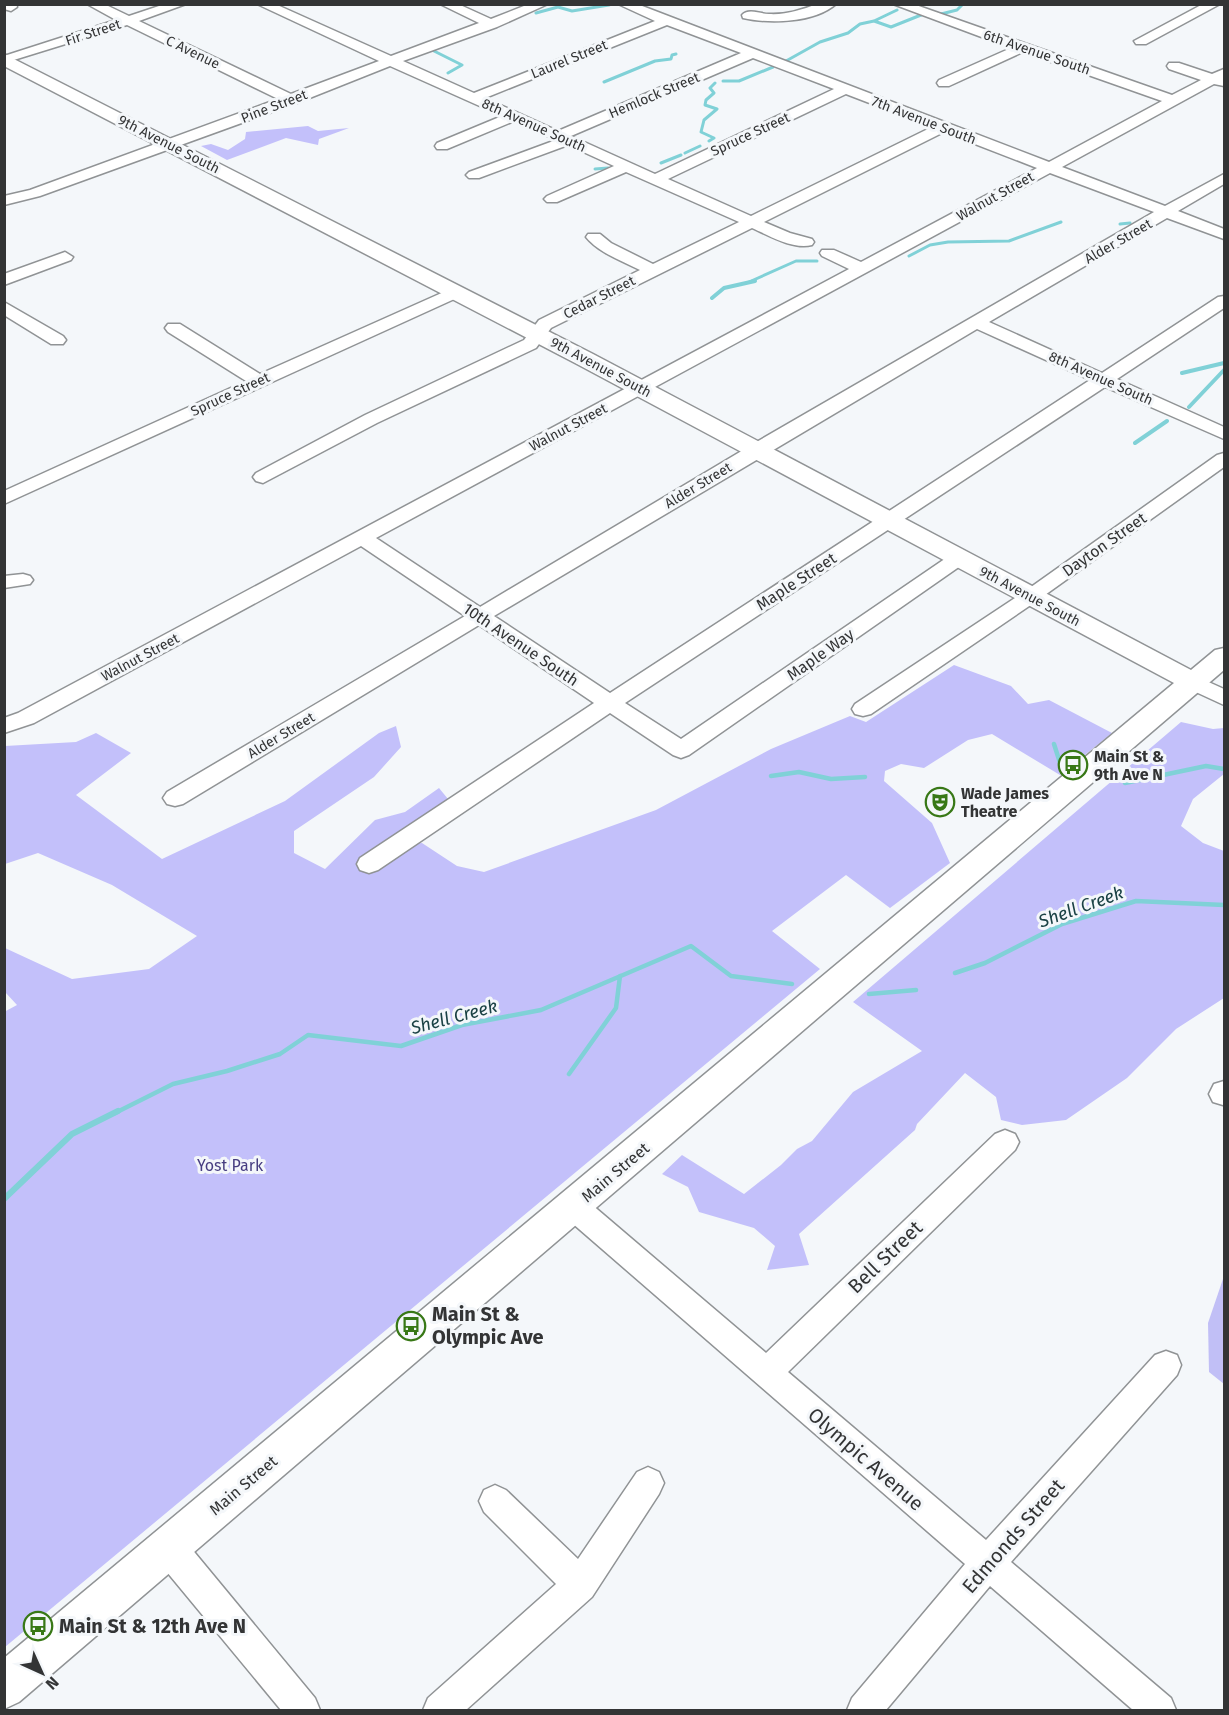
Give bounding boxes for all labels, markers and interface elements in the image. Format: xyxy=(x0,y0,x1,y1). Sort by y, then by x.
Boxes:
street label: Fir Street xyxy=(63,15,124,49)
street label: 6th Avenue South xyxy=(981,26,1092,79)
street label: C Avenue xyxy=(163,32,223,73)
street label: Laurel Street xyxy=(528,36,611,83)
street label: Hemlock Street xyxy=(606,68,703,122)
street label: Pine Street xyxy=(239,86,311,127)
street label: 7th Avenue South xyxy=(869,93,978,148)
street label: 8th Avenue South xyxy=(479,95,588,156)
street label: Spruce Street xyxy=(708,108,793,160)
street label: 9th Avenue South xyxy=(115,112,222,177)
street label: Walnut Street xyxy=(954,168,1038,225)
street label: Alder Street xyxy=(1081,215,1156,268)
street label: Cedar Street xyxy=(560,272,639,323)
street label: 9th Avenue South xyxy=(547,334,654,401)
street label: 8th Avenue South xyxy=(1046,348,1155,409)
street label: Spruce Street xyxy=(188,368,273,420)
street label: Walnut Street xyxy=(526,399,611,455)
street label: Alder Street xyxy=(662,458,736,512)
street label: Dayton Street xyxy=(1059,508,1150,580)
street label: Maple Street xyxy=(753,548,840,614)
street label: 9th Avenue South xyxy=(976,563,1083,630)
street label: 10th Avenue South xyxy=(459,599,582,690)
street label: Maple Way xyxy=(783,624,857,684)
street label: Walnut Street xyxy=(98,629,183,685)
street label: Alder Street xyxy=(245,708,319,762)
place label: Main St & 9th Ave N xyxy=(1094,747,1164,784)
bus stop icon: Main St & 9th Ave N xyxy=(1057,749,1089,781)
place label: Wade James Theatre xyxy=(961,784,1049,821)
theatre icon: Wade James Theatre xyxy=(924,786,956,818)
water label: Shell Creek xyxy=(1035,881,1127,933)
water label: Shell Creek xyxy=(407,995,500,1039)
street label: Main Street xyxy=(578,1138,653,1206)
park label: Yost Park xyxy=(197,1156,264,1175)
street label: Bell Street xyxy=(843,1215,928,1298)
place label: Main St & Olympic Ave xyxy=(432,1302,544,1349)
bus stop icon: Main St & Olympic Ave xyxy=(395,1310,427,1342)
street label: Olympic Avenue xyxy=(803,1402,929,1516)
street label: Main Street xyxy=(206,1451,281,1519)
street label: Edmonds Street xyxy=(957,1473,1070,1598)
bus stop icon: Main St & 12th Ave N xyxy=(22,1610,54,1642)
place label: Main St & 12th Ave N xyxy=(59,1614,246,1638)
north arrow xyxy=(12,1643,72,1703)
text: N xyxy=(42,1673,63,1694)

